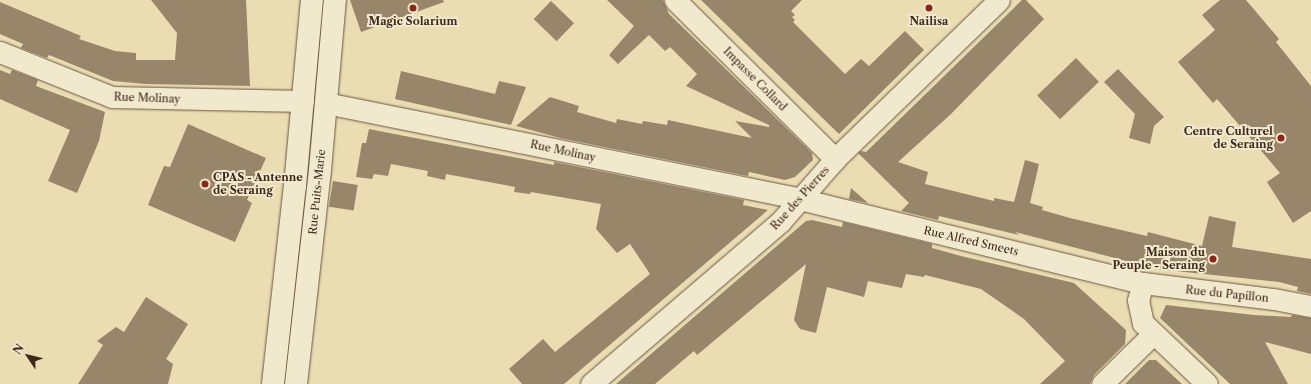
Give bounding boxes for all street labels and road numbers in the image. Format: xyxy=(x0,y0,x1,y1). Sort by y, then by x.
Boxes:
street label: Impasse Collard xyxy=(720,44,790,114)
street label: Rue Molinay xyxy=(113,90,181,106)
street label: Rue Molinay xyxy=(529,138,597,164)
street label: Rue Puits-Marie xyxy=(306,149,328,235)
street label: Rue des Pierres xyxy=(768,163,832,233)
street label: Rue Alfred Smeets xyxy=(922,224,1020,258)
street label: Rue du Papillon xyxy=(1185,283,1269,305)

